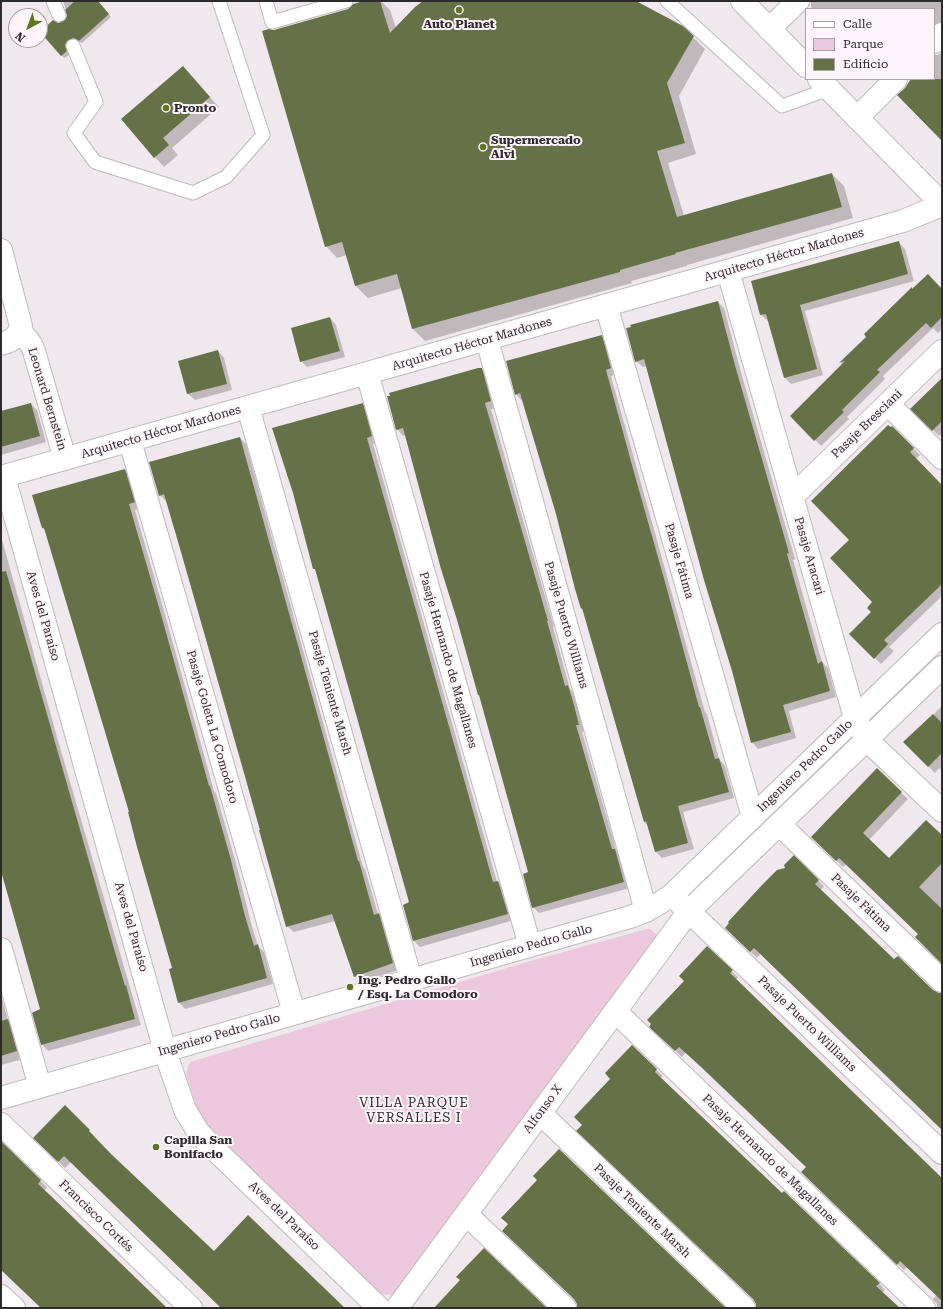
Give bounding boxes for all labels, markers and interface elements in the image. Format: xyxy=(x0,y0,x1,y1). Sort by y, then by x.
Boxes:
marker: Auto Planet xyxy=(454,5,464,15)
north arrow xyxy=(8,8,48,48)
legend xyxy=(805,8,935,80)
place label: Auto Planet xyxy=(423,17,495,31)
text: Calle xyxy=(843,17,872,31)
text: N xyxy=(13,29,28,44)
text: Parque xyxy=(843,37,883,51)
text: Edificio xyxy=(843,57,888,71)
place label: Pronto xyxy=(174,101,216,115)
marker: Pronto xyxy=(161,103,171,113)
place label: Supermercado Alvi xyxy=(491,133,581,161)
marker: Supermercado Alvi xyxy=(478,142,488,152)
street label: Arquitecto Héctor Mardones xyxy=(703,225,865,285)
street label: Arquitecto Héctor Mardones xyxy=(391,314,553,374)
street label: Leonard Bernstein xyxy=(24,346,70,452)
street label: Pasaje Bresciani xyxy=(829,387,905,461)
street label: Arquitecto Héctor Mardones xyxy=(80,402,242,462)
street label: Pasaje Aracari xyxy=(791,515,827,597)
street label: Pasaje Fátima xyxy=(661,522,697,600)
street label: Pasaje Puerto Williams xyxy=(541,560,591,690)
street label: Aves del Paraíso xyxy=(23,569,63,663)
street label: Pasaje Hernando de Magallanes xyxy=(416,570,480,750)
street label: Pasaje Teniente Marsh xyxy=(305,629,355,757)
street label: Pasaje Goleta La Comodoro xyxy=(183,649,241,805)
street label: Ingeniero Pedro Gallo xyxy=(754,717,856,815)
street label: Pasaje Fátima xyxy=(828,871,894,935)
street label: Aves del Paraíso xyxy=(111,880,151,974)
street label: Ingeniero Pedro Gallo xyxy=(468,922,594,970)
place label: Ing. Pedro Gallo / Esq. La Comodoro xyxy=(358,973,478,1001)
street label: Pasaje Puerto Williams xyxy=(755,973,859,1075)
marker: Ing. Pedro Gallo / Esq. La Comodoro xyxy=(345,982,355,992)
street label: Ingeniero Pedro Gallo xyxy=(156,1011,282,1059)
street label: Alfonso X xyxy=(520,1082,566,1136)
street label: Pasaje Hernando de Magallanes xyxy=(699,1091,841,1229)
district label: VILLA PARQUE VERSALLES I xyxy=(359,1095,469,1126)
place label: Capilla San Bonifacio xyxy=(164,1133,232,1161)
marker: Capilla San Bonifacio xyxy=(151,1142,161,1152)
street label: Pasaje Teniente Marsh xyxy=(591,1161,693,1261)
street label: Francisco Cortés xyxy=(56,1177,136,1255)
street label: Aves del Paraíso xyxy=(246,1178,322,1254)

